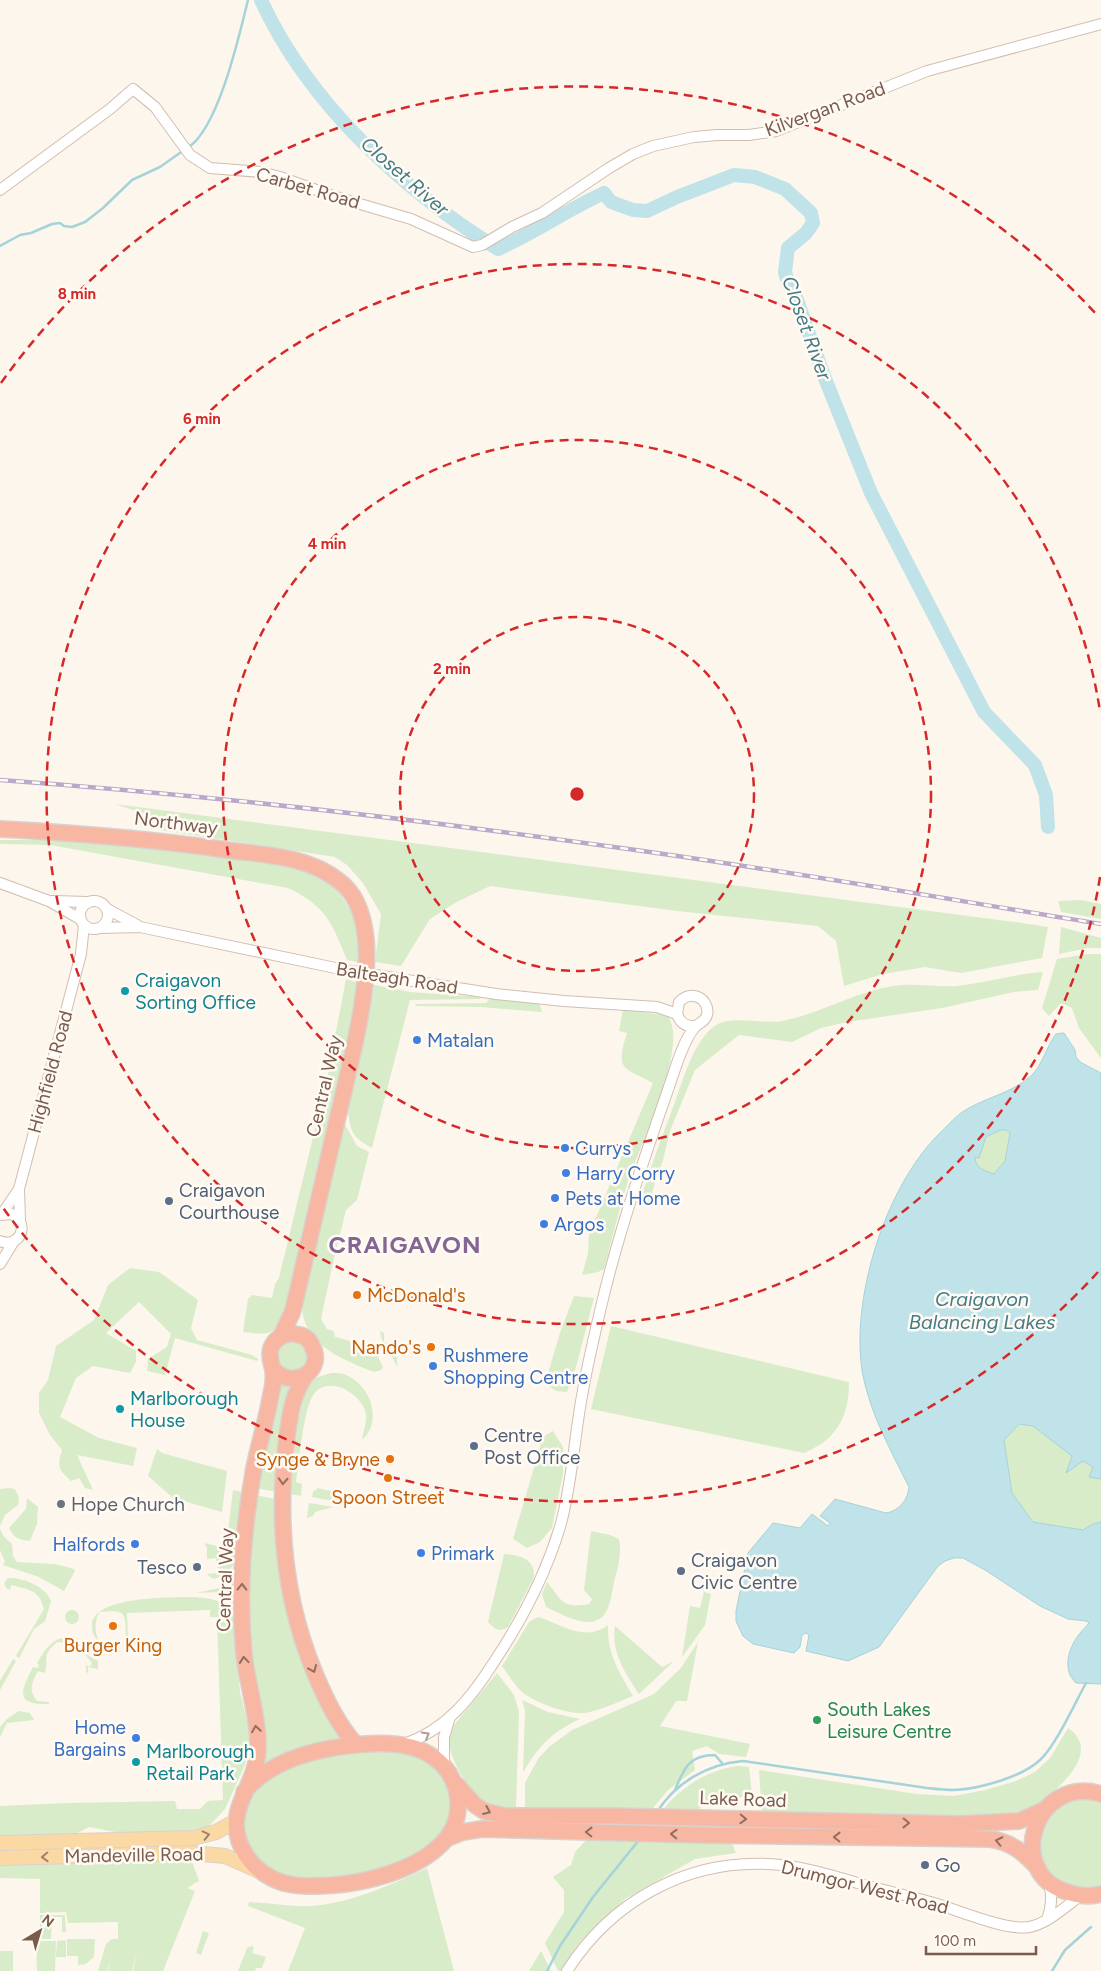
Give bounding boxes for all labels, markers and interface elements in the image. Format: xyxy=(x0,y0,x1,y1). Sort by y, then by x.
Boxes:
street label: Kilvergan Road xyxy=(762,77,888,141)
water label: Closet River xyxy=(356,131,455,221)
street label: Carbet Road xyxy=(253,162,363,214)
water label: Closet River xyxy=(777,273,837,384)
text: 8 min xyxy=(58,285,96,303)
text: 6 min xyxy=(183,410,221,428)
text: 4 min xyxy=(308,535,346,553)
text: 2 min xyxy=(433,660,471,678)
centre of rings xyxy=(568,785,586,803)
street label: Northway xyxy=(133,806,219,840)
street label: Balteagh Road xyxy=(335,957,459,999)
place label: Craigavon Sorting Office xyxy=(135,969,256,1014)
marker: Craigavon Sorting Office xyxy=(119,985,131,997)
street label: Highfield Road xyxy=(23,1008,77,1136)
place label: Matalan xyxy=(427,1029,494,1052)
street label: Central Way xyxy=(301,1033,347,1139)
marker: Matalan xyxy=(411,1034,423,1046)
place label: Currys xyxy=(575,1137,631,1160)
marker: Currys xyxy=(559,1142,571,1154)
place label: Harry Corry xyxy=(576,1162,675,1185)
marker: Harry Corry xyxy=(560,1167,572,1179)
place label: Craigavon Courthouse xyxy=(179,1179,279,1224)
place label: Pets at Home xyxy=(565,1187,680,1210)
marker: Pets at Home xyxy=(549,1192,561,1204)
marker: Craigavon Courthouse xyxy=(163,1195,175,1207)
place label: Argos xyxy=(554,1213,604,1236)
marker: Argos xyxy=(538,1218,550,1230)
district label: CRAIGAVON xyxy=(328,1230,482,1259)
place label: McDonald's xyxy=(367,1284,466,1307)
water label: Craigavon Balancing Lakes xyxy=(909,1287,1056,1334)
marker: McDonald's xyxy=(351,1289,363,1301)
place label: Nando's xyxy=(351,1336,421,1359)
marker: Nando's xyxy=(425,1341,437,1353)
place label: Rushmere Shopping Centre xyxy=(443,1344,588,1389)
marker: Rushmere Shopping Centre xyxy=(427,1360,439,1372)
place label: Marlborough House xyxy=(130,1387,238,1432)
marker: Marlborough House xyxy=(114,1403,126,1415)
place label: Centre Post Office xyxy=(484,1424,580,1469)
marker: Centre Post Office xyxy=(468,1440,480,1452)
place label: Synge & Bryne xyxy=(256,1448,380,1471)
marker: Synge & Bryne xyxy=(384,1453,396,1465)
marker: Spoon Street xyxy=(382,1472,394,1484)
one-way arrow xyxy=(277,1477,288,1485)
place label: Spoon Street xyxy=(331,1486,445,1509)
place label: Hope Church xyxy=(71,1493,185,1516)
marker: Hope Church xyxy=(55,1498,67,1510)
street label: Central Way xyxy=(212,1528,238,1632)
place label: Halfords xyxy=(52,1533,125,1556)
marker: Halfords xyxy=(129,1538,141,1550)
place label: Primark xyxy=(431,1542,495,1565)
marker: Primark xyxy=(415,1547,427,1559)
place label: Craigavon Civic Centre xyxy=(691,1549,797,1594)
place label: Tesco xyxy=(137,1556,187,1579)
marker: Tesco xyxy=(191,1561,203,1573)
marker: Craigavon Civic Centre xyxy=(675,1565,687,1577)
one-way arrow xyxy=(237,1583,247,1590)
marker: Burger King xyxy=(107,1620,119,1632)
place label: Burger King xyxy=(63,1634,163,1657)
one-way arrow xyxy=(239,1656,250,1664)
one-way arrow xyxy=(307,1664,318,1673)
place label: South Lakes Leisure Centre xyxy=(827,1698,951,1743)
marker: South Lakes Leisure Centre xyxy=(811,1714,823,1726)
place label: Home Bargains xyxy=(54,1716,126,1761)
one-way arrow xyxy=(251,1724,261,1733)
one-way arrow xyxy=(421,1731,430,1741)
marker: Home Bargains xyxy=(130,1732,142,1744)
place label: Marlborough Retail Park xyxy=(146,1740,254,1785)
marker: Marlborough Retail Park xyxy=(130,1756,142,1768)
street label: Lake Road xyxy=(699,1786,787,1812)
one-way arrow xyxy=(482,1804,491,1815)
one-way arrow xyxy=(739,1814,747,1825)
one-way arrow xyxy=(902,1817,910,1828)
one-way arrow xyxy=(584,1827,592,1837)
one-way arrow xyxy=(670,1829,678,1840)
one-way arrow xyxy=(201,1830,210,1841)
one-way arrow xyxy=(833,1832,840,1842)
one-way arrow xyxy=(995,1836,1003,1847)
street label: Mandeville Road xyxy=(64,1842,204,1868)
one-way arrow xyxy=(41,1851,49,1862)
place label: Go xyxy=(935,1854,960,1877)
street label: Drumgor West Road xyxy=(779,1855,951,1919)
marker: Go xyxy=(919,1859,931,1871)
north arrow xyxy=(15,1906,65,1956)
text: N xyxy=(38,1911,57,1931)
scale bar xyxy=(926,1924,1036,1956)
text: 100 m xyxy=(934,1932,976,1950)

